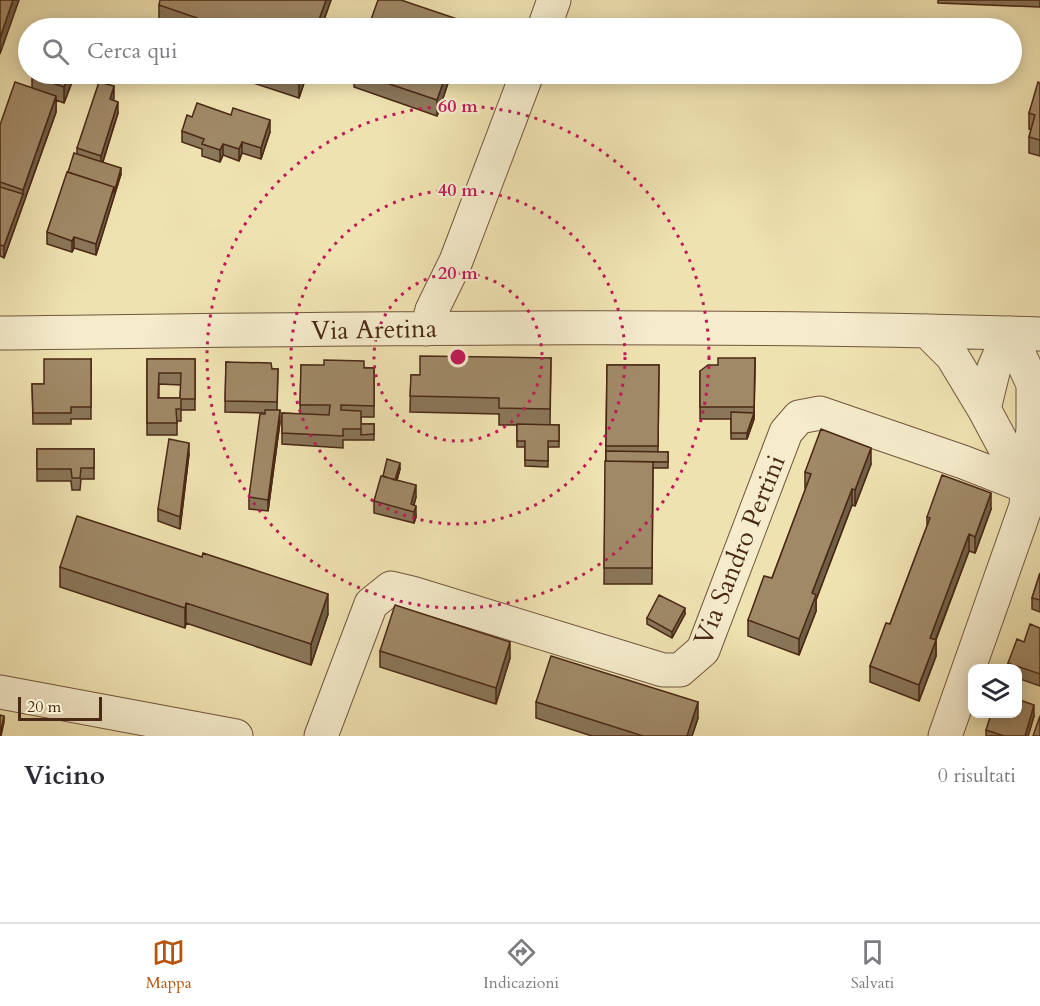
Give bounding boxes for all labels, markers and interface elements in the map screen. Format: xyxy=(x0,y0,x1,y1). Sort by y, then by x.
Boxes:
search box xyxy=(18,18,1022,84)
icon: search xyxy=(39,35,72,68)
text: Cerca qui xyxy=(87,36,177,66)
text: 60 m xyxy=(438,94,478,119)
text: 40 m xyxy=(438,178,478,203)
text: 20 m xyxy=(438,261,478,286)
street label: Via Aretina xyxy=(311,311,437,348)
centre of rings xyxy=(448,347,468,367)
street label: Via Sandro Pertini xyxy=(685,450,794,651)
map controls xyxy=(968,664,1022,718)
button: layers xyxy=(968,664,1022,718)
scale bar xyxy=(18,694,102,722)
text: 20 m xyxy=(27,696,61,718)
text: Vicino xyxy=(24,758,105,793)
text: 0 risultati xyxy=(938,762,1016,789)
tab: Mappa xyxy=(146,936,192,994)
tab: Indicazioni xyxy=(483,936,559,994)
tab: Salvati xyxy=(851,936,894,994)

